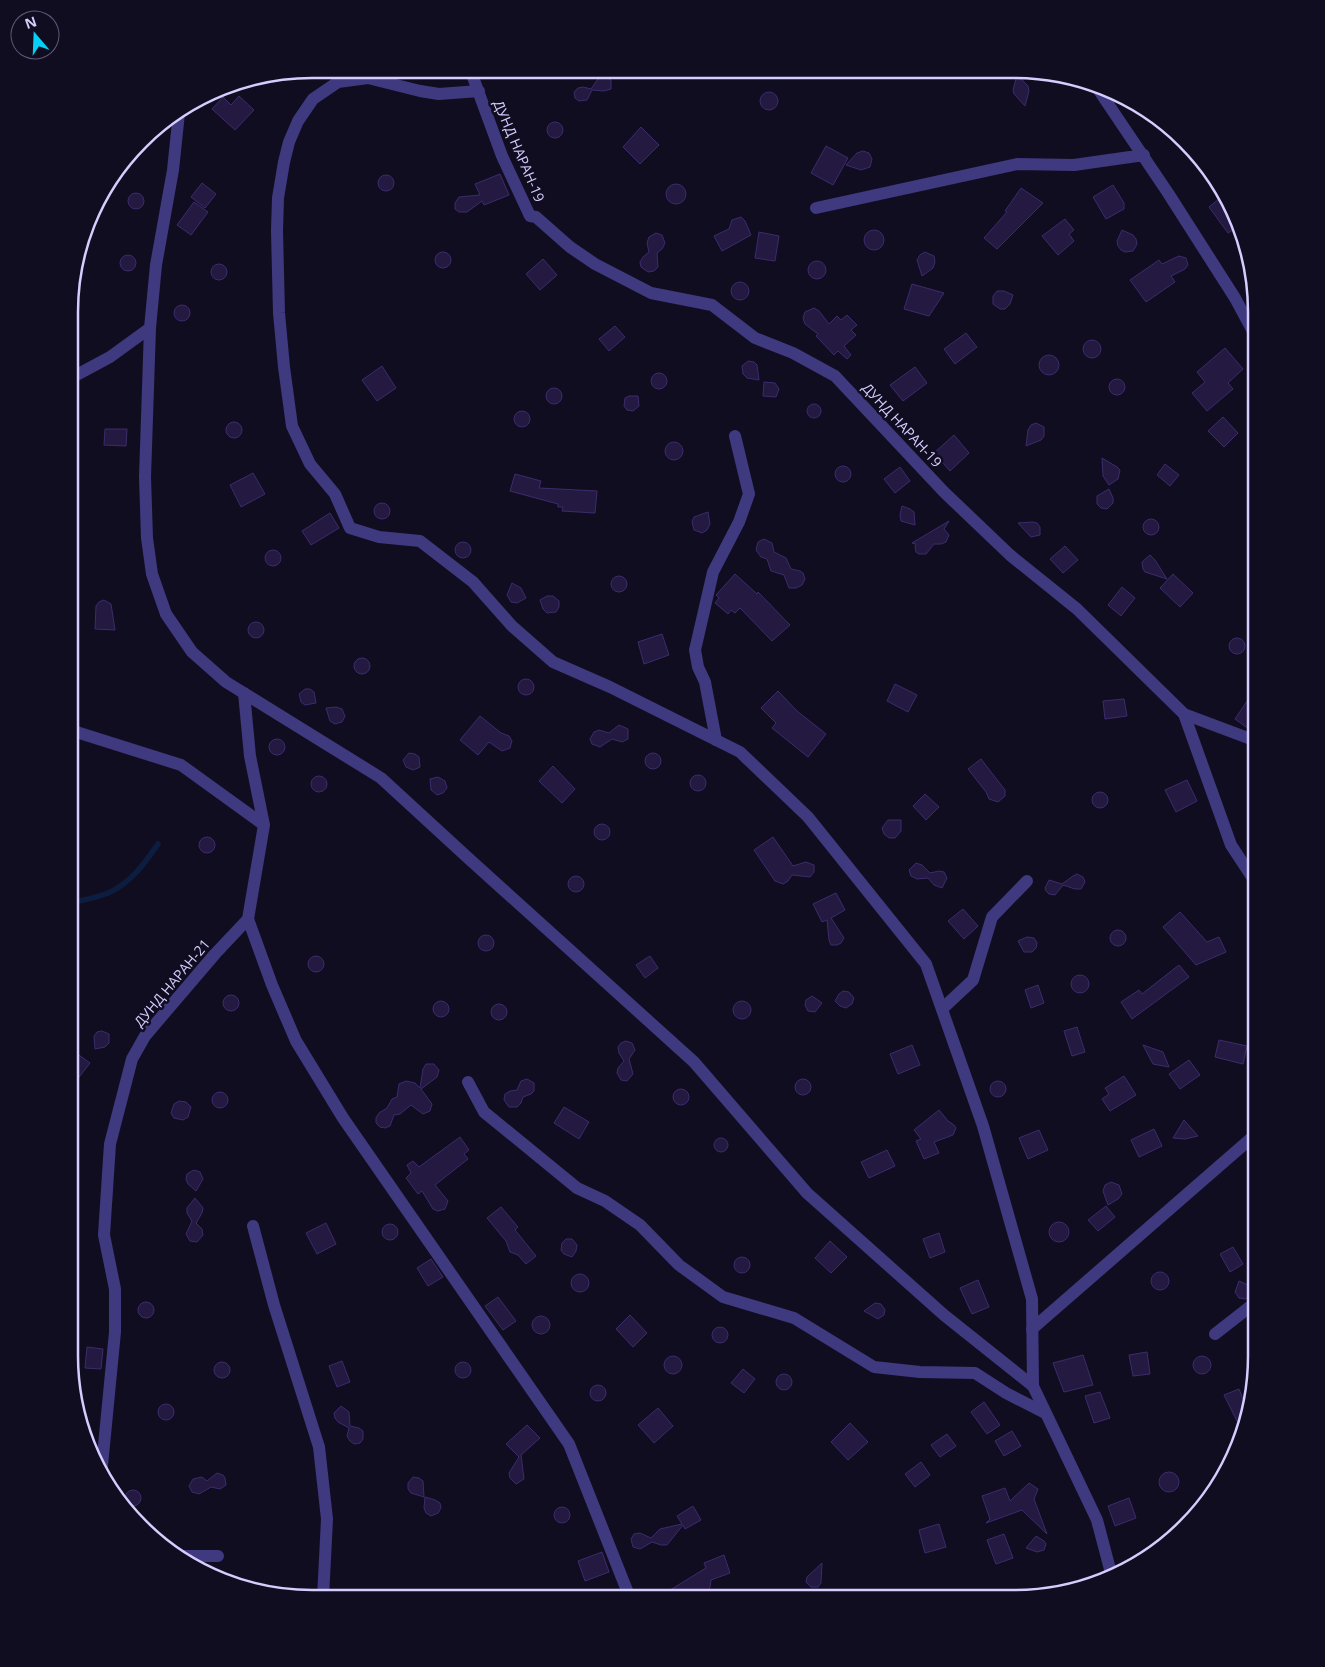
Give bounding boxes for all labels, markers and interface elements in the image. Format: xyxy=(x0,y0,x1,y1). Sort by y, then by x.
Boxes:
north arrow xyxy=(10,10,60,60)
text: N xyxy=(22,11,39,33)
street label: ДУНД НАРАН-19 xyxy=(489,97,550,205)
street label: ДУНД НАРАН-19 xyxy=(858,378,946,471)
street label: ДУНД НАРАН-21 xyxy=(129,935,214,1031)

